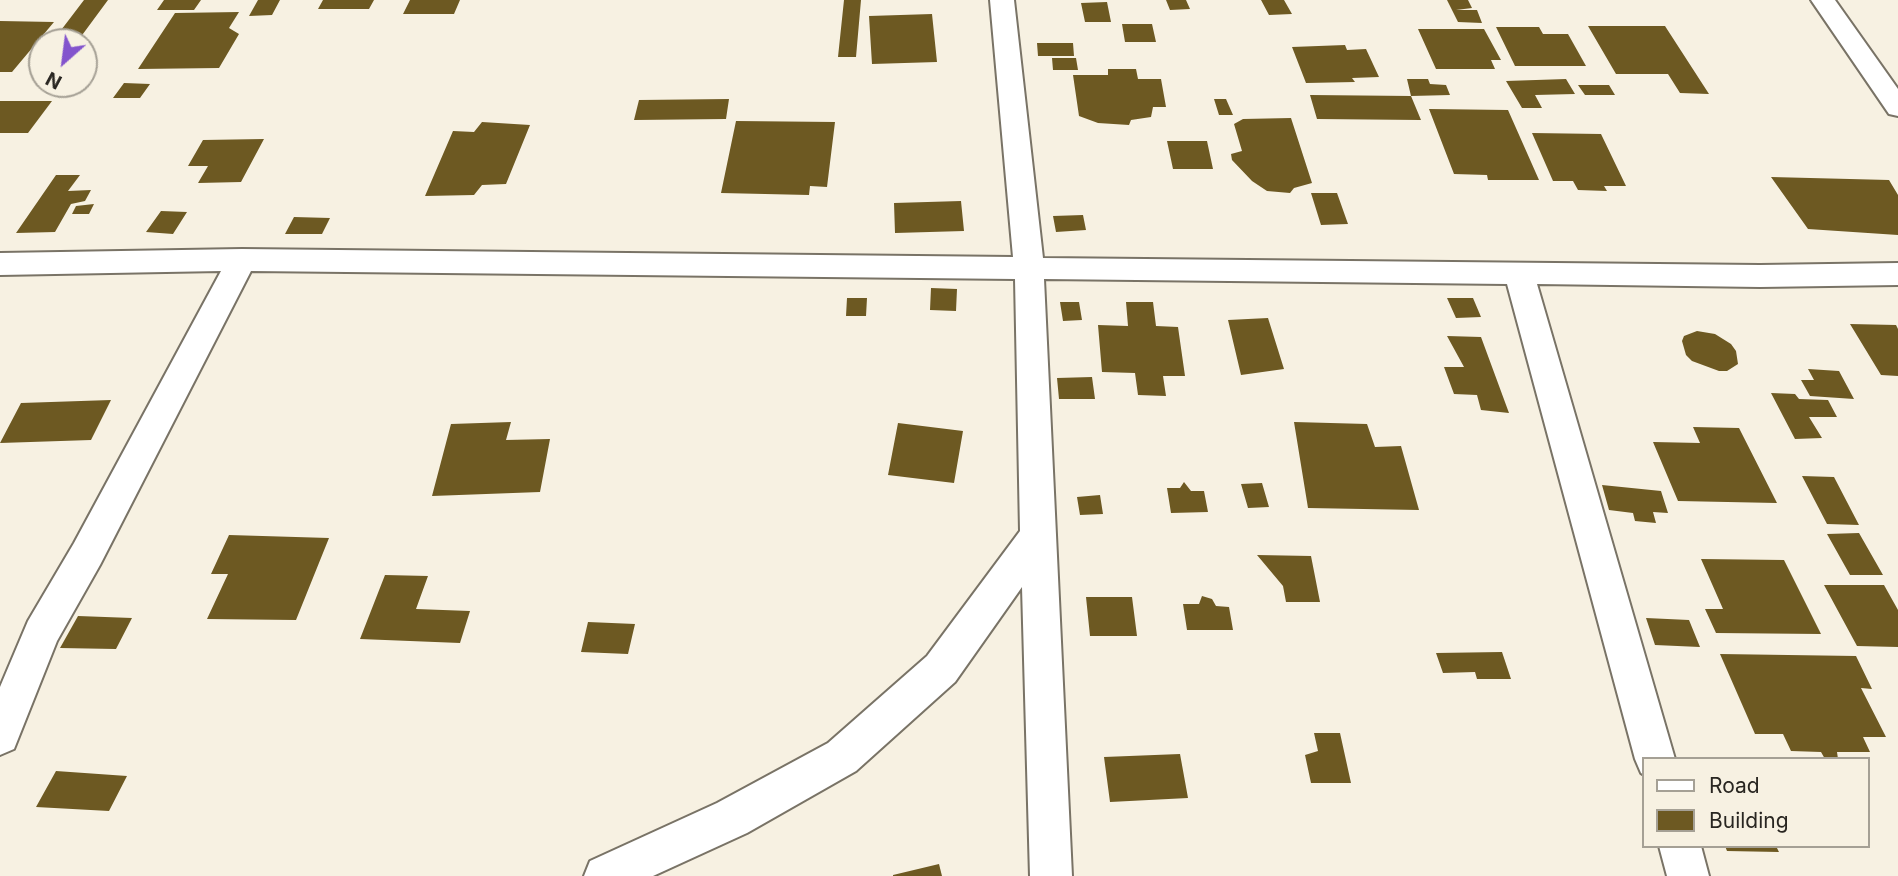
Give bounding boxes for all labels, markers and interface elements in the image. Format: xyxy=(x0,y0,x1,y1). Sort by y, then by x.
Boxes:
north arrow xyxy=(28,28,98,98)
text: N xyxy=(42,67,66,94)
legend xyxy=(1643,757,1870,848)
text: Road xyxy=(1709,773,1760,798)
text: Building xyxy=(1709,808,1789,833)

